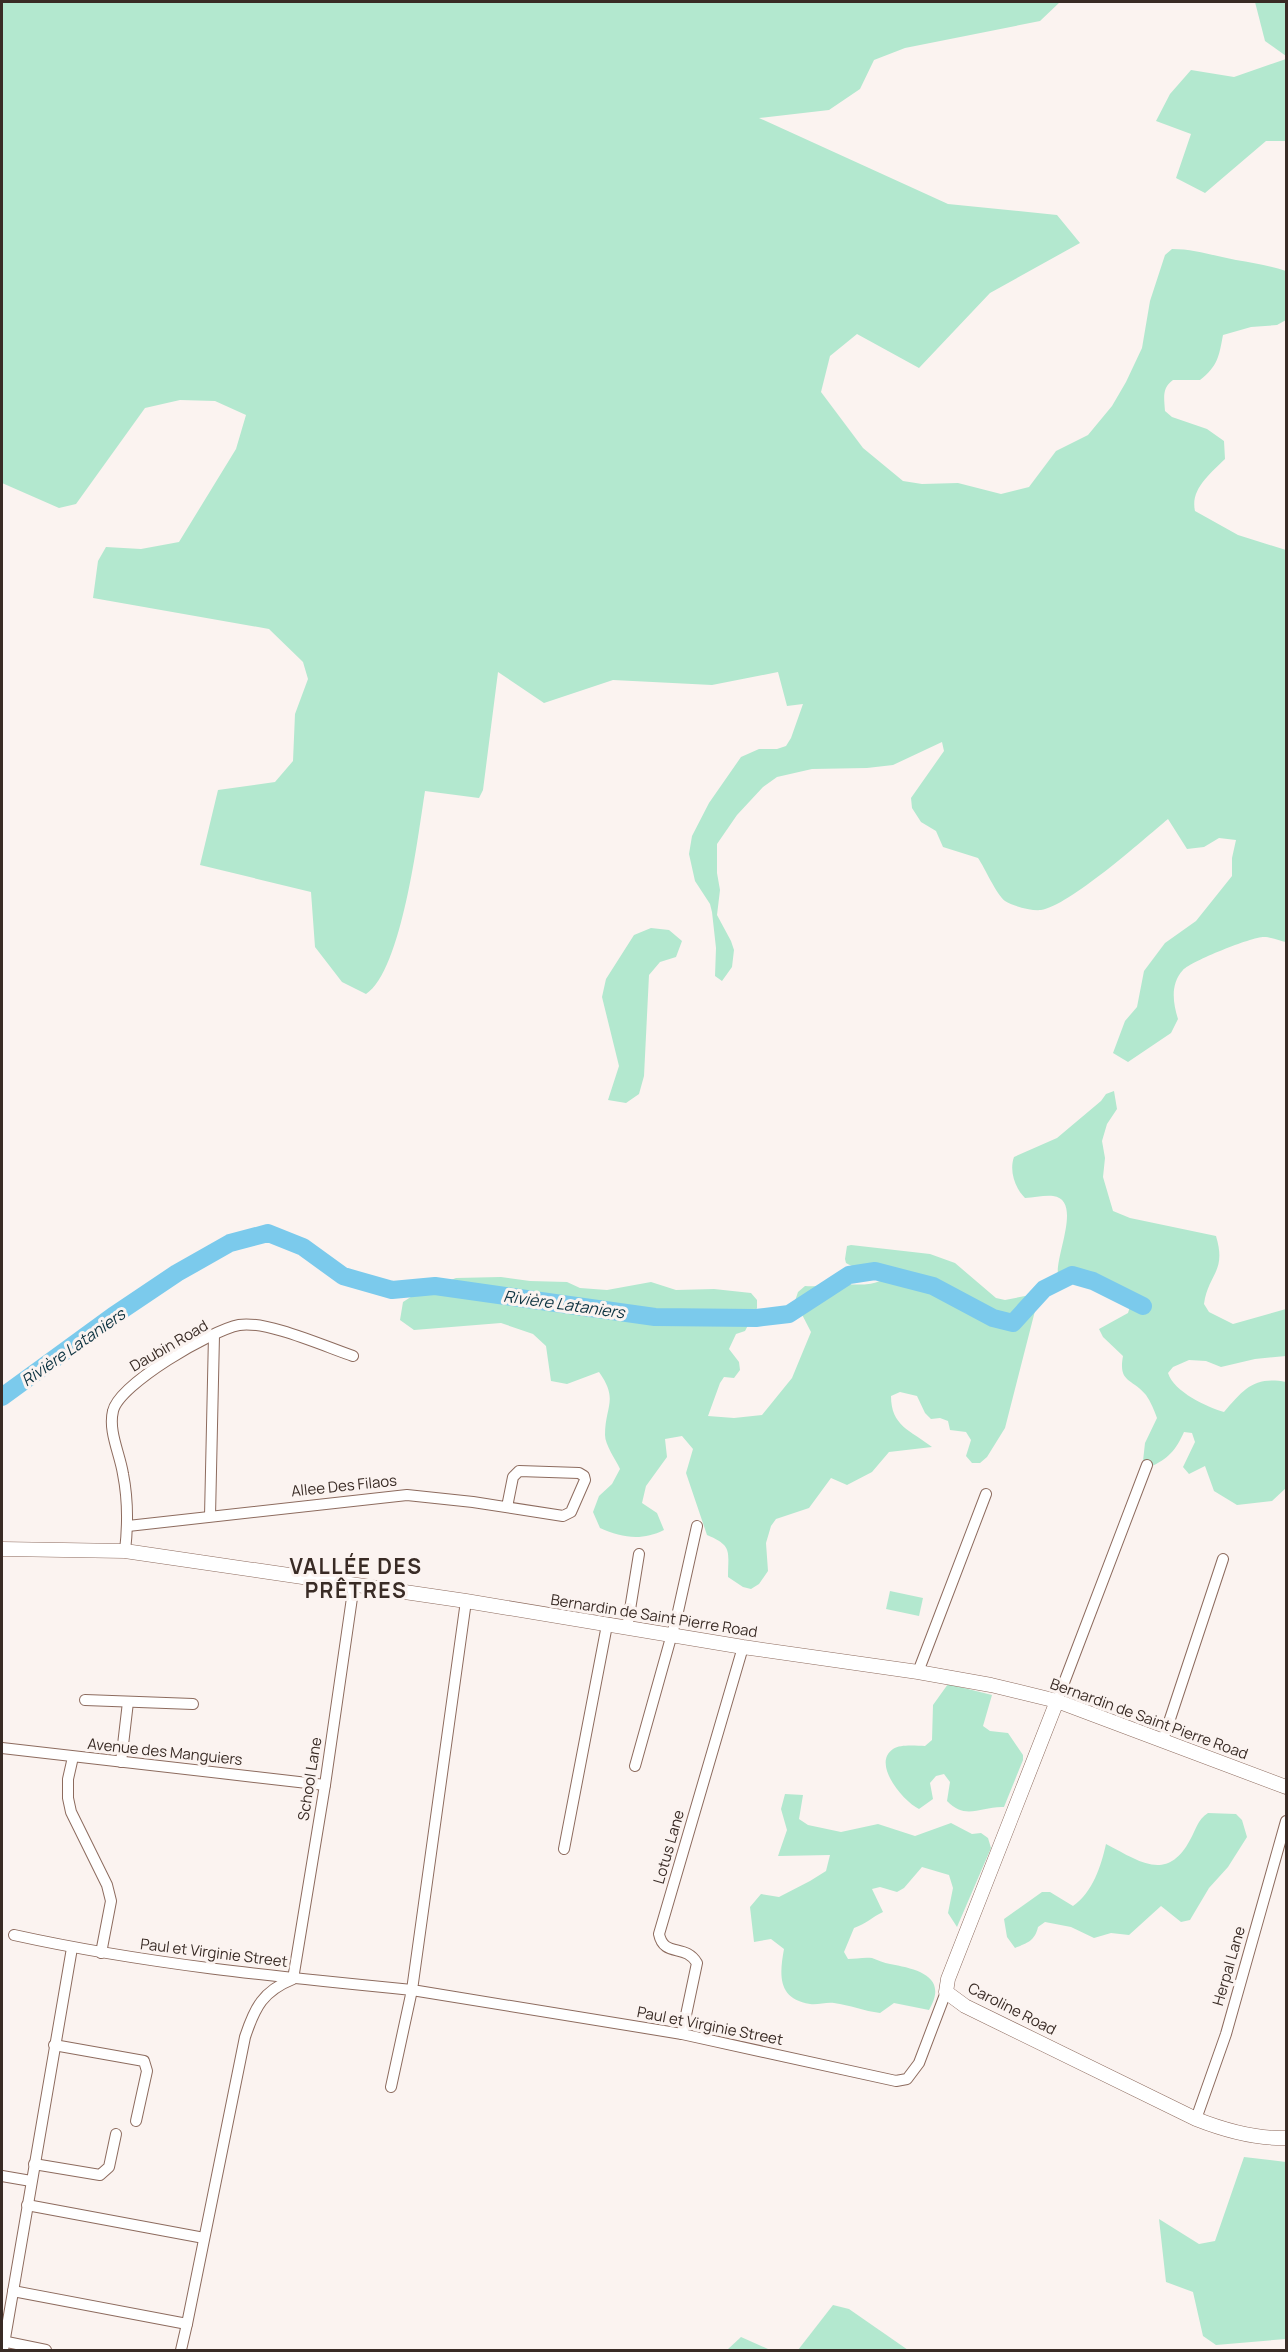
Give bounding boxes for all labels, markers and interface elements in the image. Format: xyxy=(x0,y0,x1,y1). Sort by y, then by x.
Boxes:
water label: Rivière Lataniers xyxy=(502,1285,628,1324)
water label: Rivière Lataniers xyxy=(17,1302,131,1391)
street label: Daubin Road xyxy=(126,1315,212,1376)
street label: Allee Des Filaos xyxy=(290,1469,398,1502)
district label: VALLÉE DES PRÊTRES xyxy=(290,1552,422,1604)
street label: Bernardin de Saint Pierre Road xyxy=(549,1589,759,1642)
street label: Bernardin de Saint Pierre Road xyxy=(1047,1673,1251,1764)
street label: Avenue des Manguiers xyxy=(86,1733,244,1770)
street label: School Lane xyxy=(293,1735,327,1822)
street label: Lotus Lane xyxy=(648,1807,689,1886)
street label: Herpal Lane xyxy=(1207,1923,1250,2008)
street label: Paul et Virginie Street xyxy=(139,1933,289,1972)
street label: Caroline Road xyxy=(965,1977,1060,2040)
street label: Paul et Virginie Street xyxy=(635,2001,785,2050)

